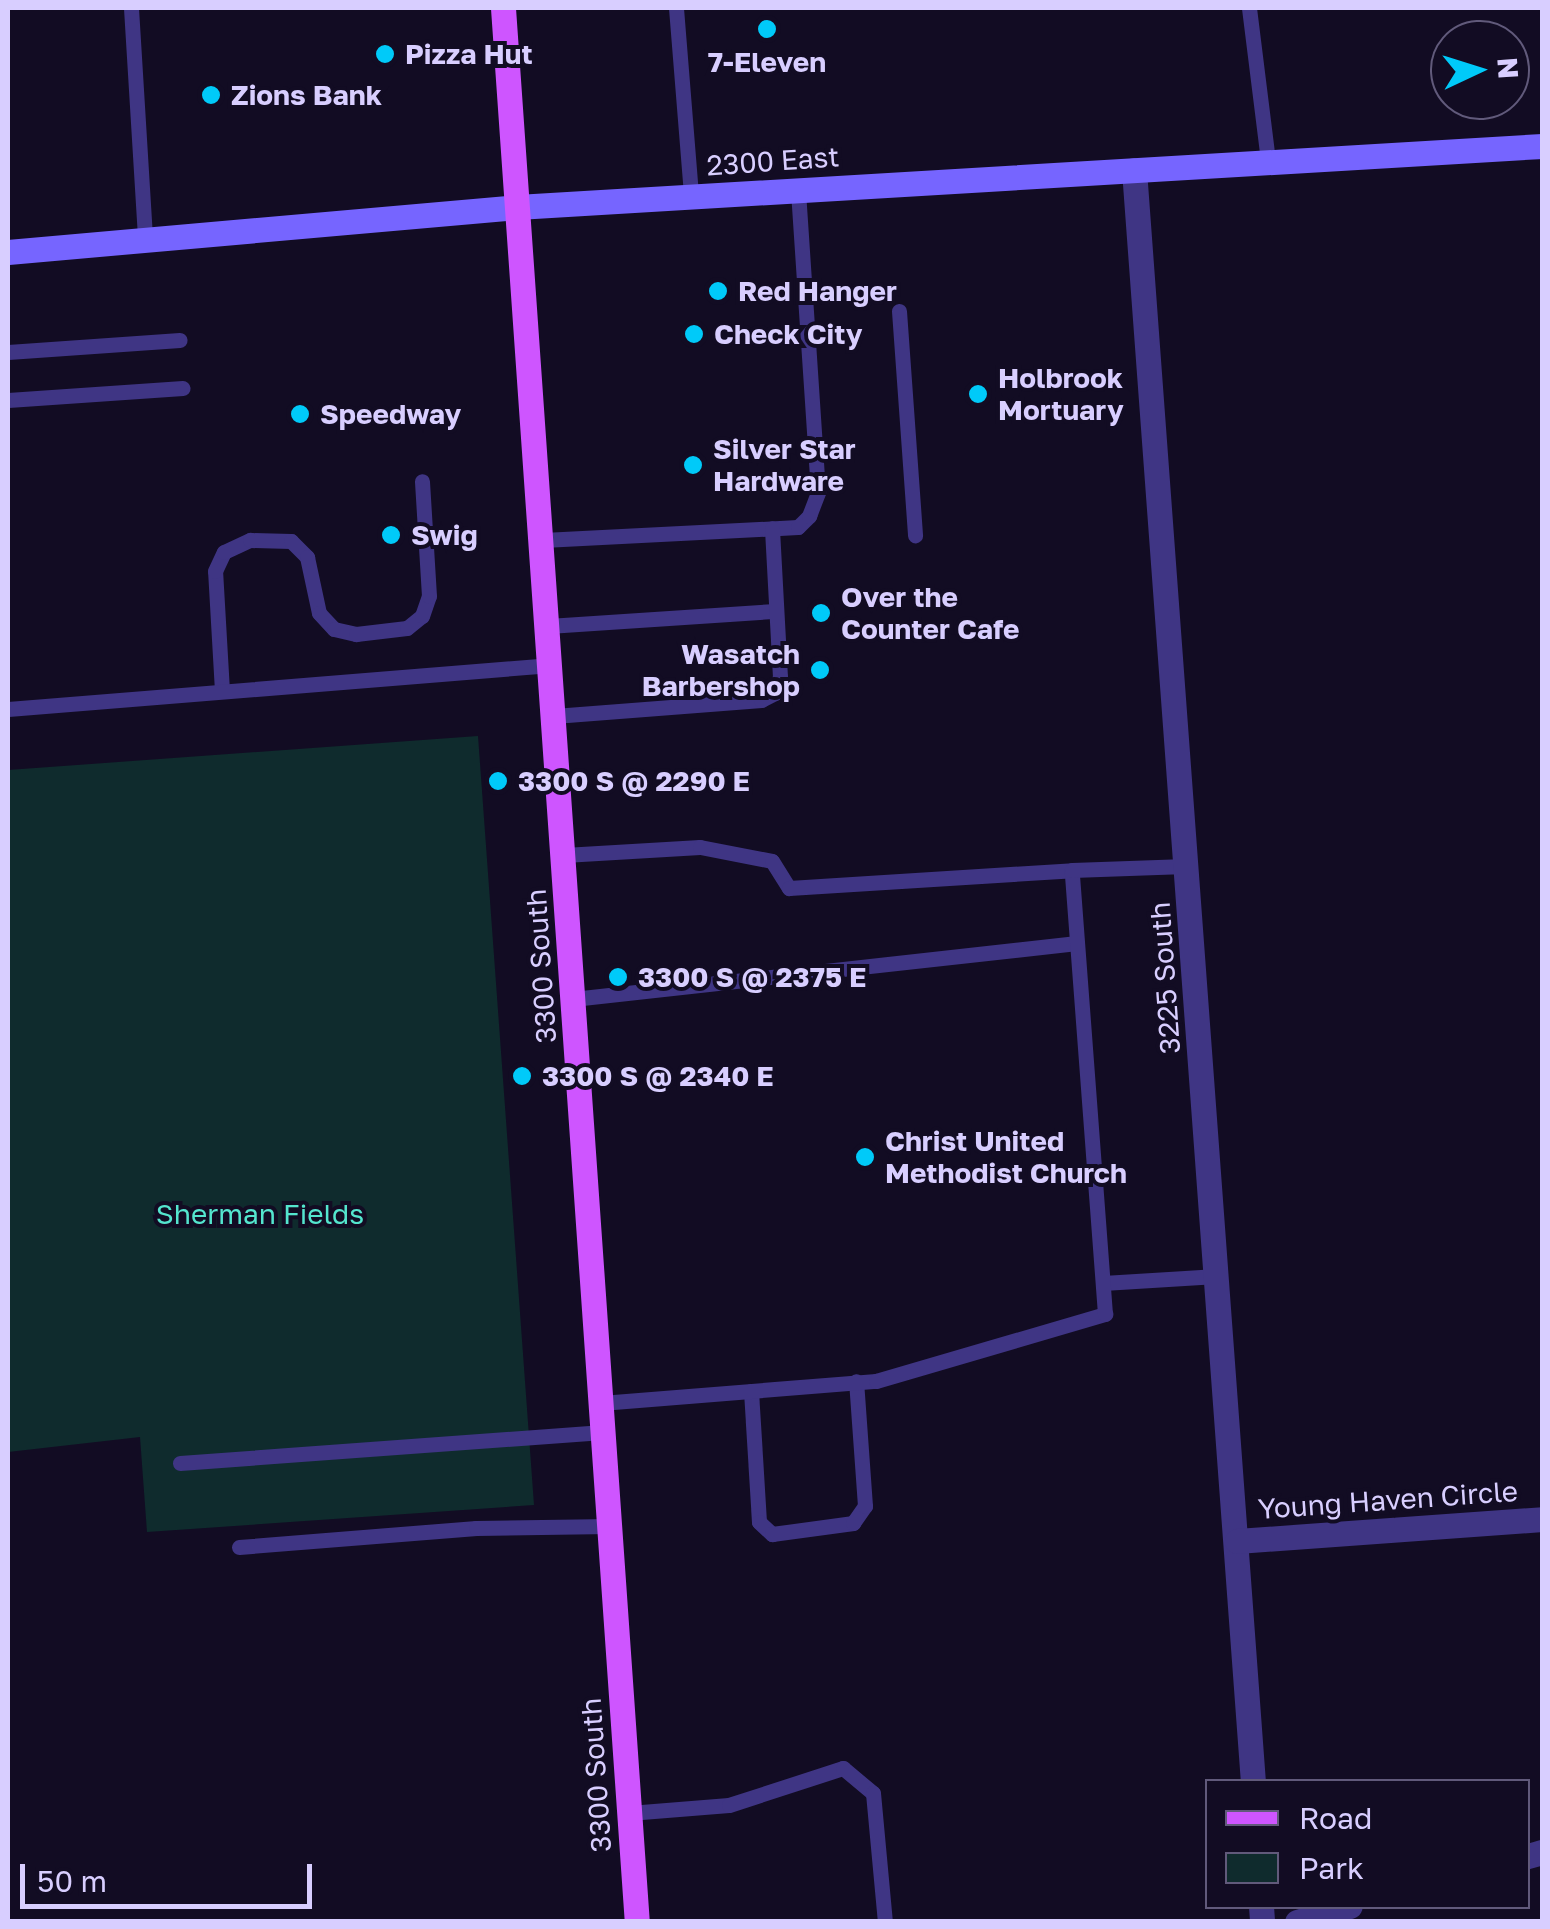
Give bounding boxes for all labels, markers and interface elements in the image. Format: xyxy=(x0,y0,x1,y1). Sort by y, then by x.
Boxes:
marker: 7-Eleven xyxy=(756,18,778,40)
north arrow xyxy=(1430,20,1530,120)
place label: Pizza Hut xyxy=(405,37,533,71)
marker: Pizza Hut xyxy=(374,43,396,65)
place label: 7-Eleven xyxy=(708,45,826,79)
text: N xyxy=(1491,56,1526,80)
place label: Zions Bank xyxy=(231,78,382,112)
marker: Zions Bank xyxy=(200,84,222,106)
street label: 2300 East xyxy=(705,140,841,182)
place label: Red Hanger xyxy=(738,274,897,308)
marker: Red Hanger xyxy=(707,280,729,302)
place label: Check City xyxy=(714,317,863,351)
marker: Check City xyxy=(683,323,705,345)
place label: Holbrook Mortuary xyxy=(998,361,1124,427)
marker: Holbrook Mortuary xyxy=(967,383,989,405)
place label: Speedway xyxy=(320,397,461,431)
marker: Speedway xyxy=(289,403,311,425)
place label: Silver Star Hardware xyxy=(713,432,856,498)
marker: Silver Star Hardware xyxy=(682,454,704,476)
place label: Swig xyxy=(411,518,478,552)
marker: Swig xyxy=(380,524,402,546)
place label: Over the Counter Cafe xyxy=(841,580,1020,646)
marker: Over the Counter Cafe xyxy=(810,602,832,624)
place label: Wasatch Barbershop xyxy=(642,637,800,703)
marker: Wasatch Barbershop xyxy=(809,659,831,681)
place label: 3300 S @ 2290 E xyxy=(518,764,750,798)
marker: 3300 S @ 2290 E xyxy=(487,770,509,792)
street label: 3300 South xyxy=(519,888,563,1044)
street label: 3225 South xyxy=(1143,901,1187,1055)
place label: 3300 S @ 2375 E xyxy=(638,960,866,994)
marker: 3300 S @ 2375 E xyxy=(607,966,629,988)
place label: 3300 S @ 2340 E xyxy=(542,1059,774,1093)
marker: 3300 S @ 2340 E xyxy=(511,1065,533,1087)
place label: Christ United Methodist Church xyxy=(885,1124,1127,1190)
marker: Christ United Methodist Church xyxy=(854,1146,876,1168)
park label: Sherman Fields xyxy=(156,1197,364,1231)
street label: Young Haven Circle xyxy=(1257,1474,1519,1526)
street label: 3300 South xyxy=(574,1697,618,1853)
legend xyxy=(1205,1779,1530,1909)
text: Road xyxy=(1299,1800,1373,1836)
scale bar xyxy=(25,1844,318,1906)
text: Park xyxy=(1299,1850,1364,1886)
text: 50 m xyxy=(37,1863,107,1899)

